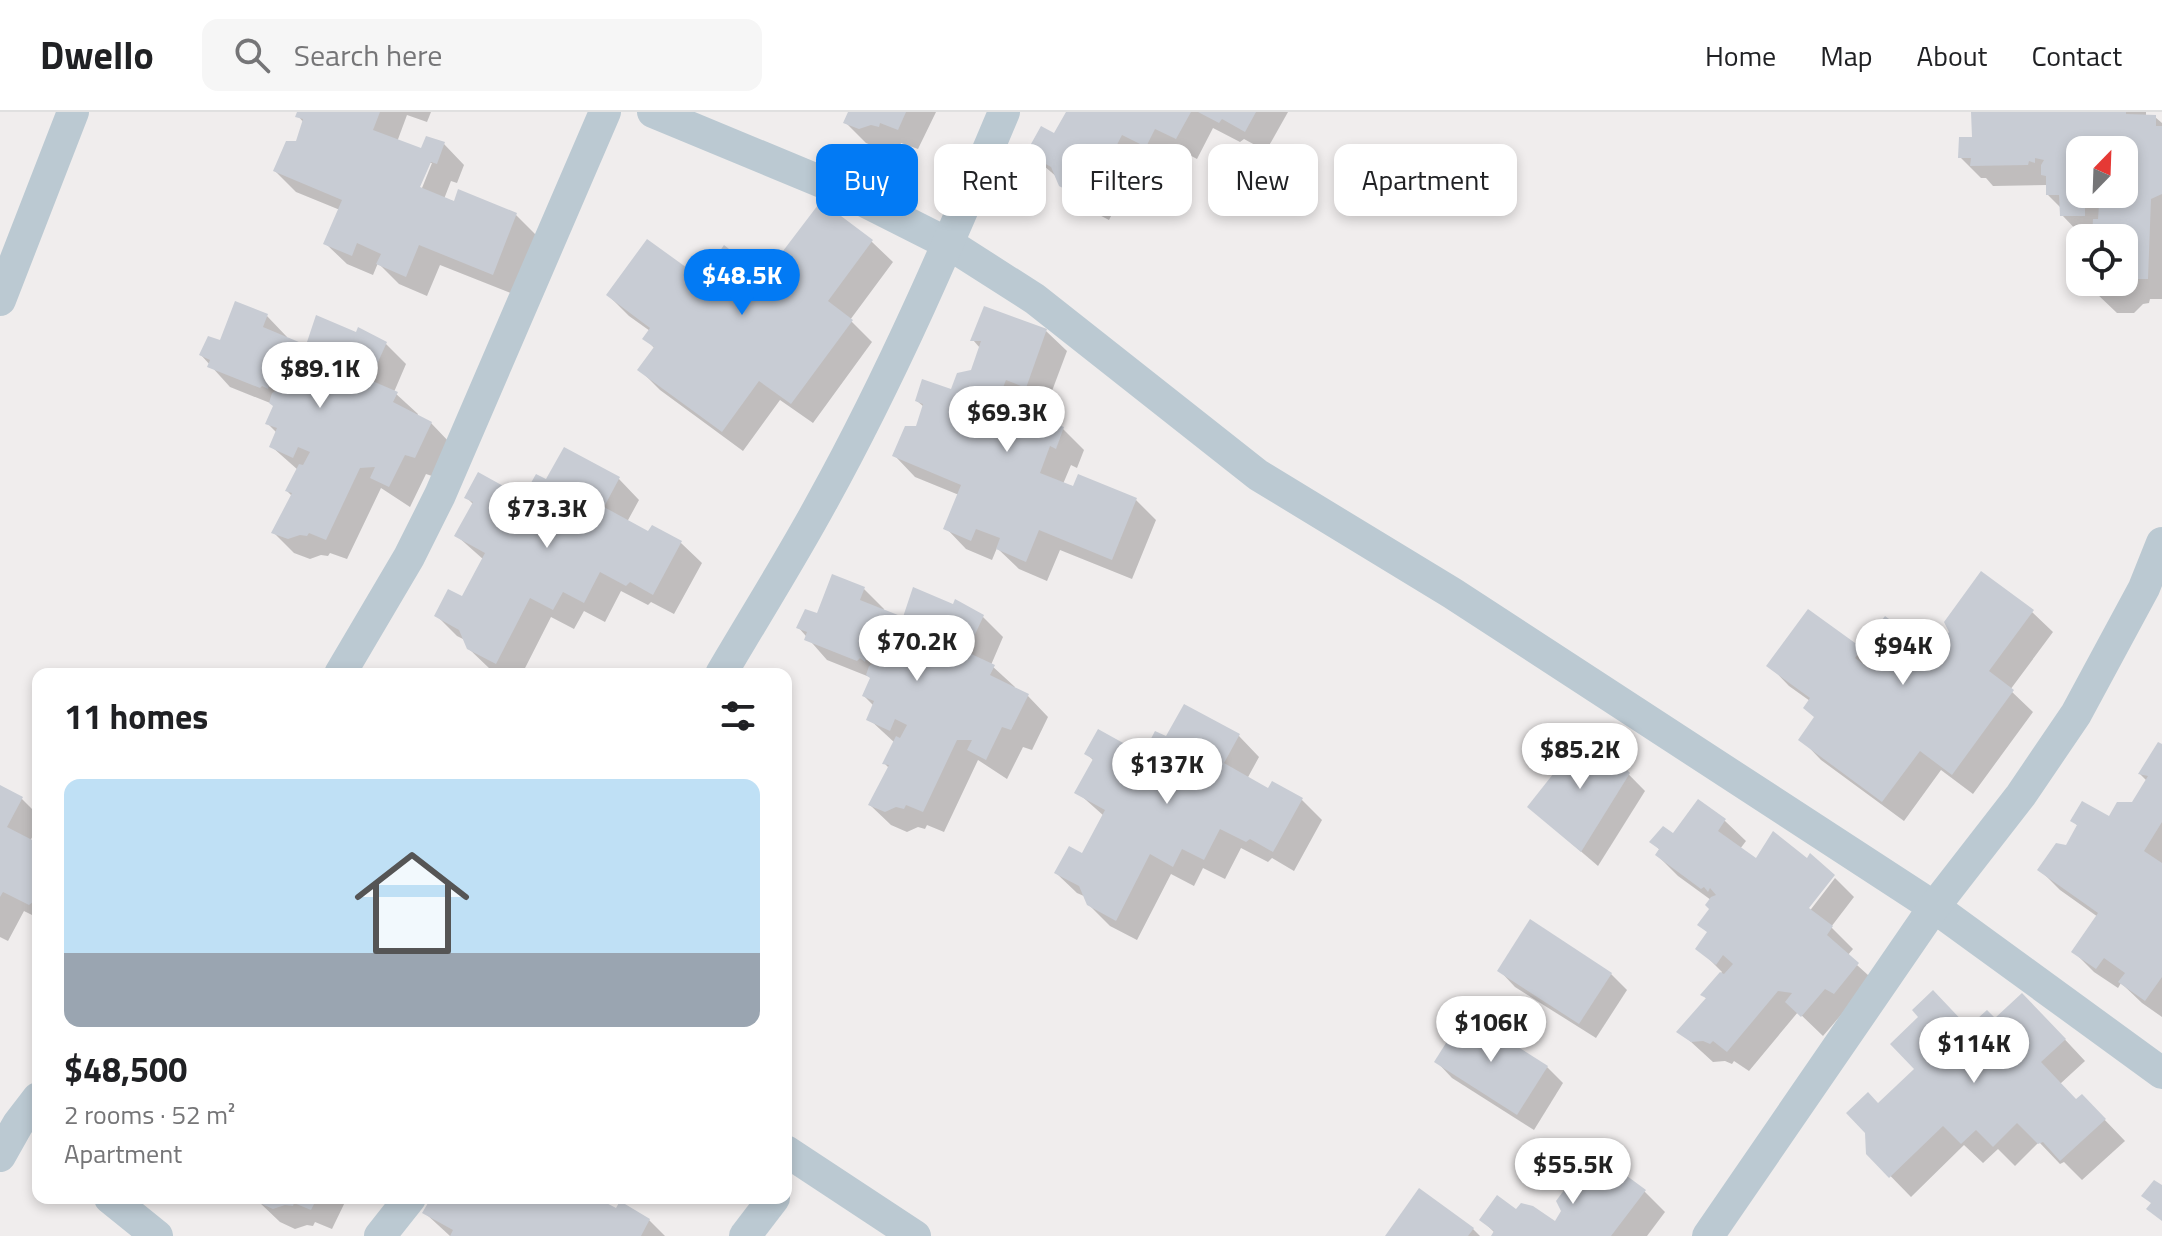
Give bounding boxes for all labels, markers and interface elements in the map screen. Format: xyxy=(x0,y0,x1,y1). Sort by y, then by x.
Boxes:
search box xyxy=(202,19,762,91)
text: Dwello xyxy=(40,26,154,84)
text: Search here xyxy=(294,32,443,78)
icon: search xyxy=(230,33,274,77)
text: Home xyxy=(1705,34,1776,77)
text: Map xyxy=(1820,34,1873,77)
text: About xyxy=(1917,34,1987,77)
text: Contact xyxy=(2031,34,2122,77)
north arrow xyxy=(2066,136,2138,208)
map controls xyxy=(2066,136,2138,296)
chip: Buy xyxy=(816,144,918,216)
chip: Rent xyxy=(934,144,1046,216)
chip: Filters xyxy=(1062,144,1192,216)
chip: New xyxy=(1208,144,1318,216)
chip: Apartment xyxy=(1334,144,1517,216)
button: locate xyxy=(2066,224,2138,296)
pin: $48.5K xyxy=(677,249,807,317)
text: $48.5K xyxy=(702,255,782,294)
pin: $89.1K xyxy=(255,342,385,410)
text: $89.1K xyxy=(280,348,360,387)
pin: $69.3K xyxy=(942,386,1072,454)
text: $69.3K xyxy=(967,392,1047,431)
pin: $73.3K xyxy=(482,482,612,550)
text: $73.3K xyxy=(507,488,587,527)
pin: $70.2K xyxy=(852,615,982,683)
pin: $94K xyxy=(1856,619,1950,687)
text: $70.2K xyxy=(877,621,957,660)
text: $94K xyxy=(1873,625,1933,664)
text: 11 homes xyxy=(64,690,208,742)
icon: filters xyxy=(716,694,760,738)
pin: $85.2K xyxy=(1515,723,1645,791)
text: $85.2K xyxy=(1540,729,1620,768)
pin: $137K xyxy=(1111,738,1223,806)
text: $137K xyxy=(1130,744,1204,783)
icon: home xyxy=(340,831,484,975)
pin: $106K xyxy=(1435,996,1547,1064)
text: $106K xyxy=(1454,1002,1528,1041)
pin: $114K xyxy=(1918,1017,2030,1085)
text: $114K xyxy=(1937,1023,2011,1062)
text: $48,500 xyxy=(64,1043,187,1095)
text: 2 rooms · 52 m² xyxy=(64,1095,235,1134)
text: Apartment xyxy=(64,1134,182,1173)
pin: $55.5K xyxy=(1508,1138,1638,1206)
text: $55.5K xyxy=(1533,1144,1613,1183)

